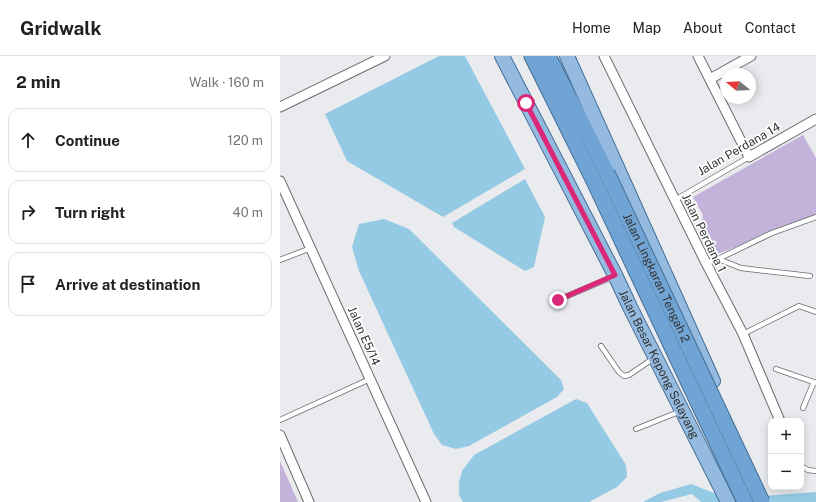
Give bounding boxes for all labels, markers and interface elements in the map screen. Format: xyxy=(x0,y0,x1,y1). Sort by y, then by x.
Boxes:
text: Gridwalk xyxy=(20,17,101,39)
text: Home xyxy=(572,20,611,36)
text: Map xyxy=(633,20,661,36)
text: About xyxy=(683,20,723,36)
text: Contact xyxy=(745,20,796,36)
north arrow xyxy=(720,68,756,104)
text: 2 min xyxy=(16,72,61,92)
text: Walk · 160 m xyxy=(189,75,264,90)
route start xyxy=(517,94,535,112)
street label: Jalan Perdana 14 xyxy=(695,119,783,178)
icon: ahead xyxy=(17,129,39,151)
text: Continue xyxy=(55,132,120,149)
text: 120 m xyxy=(228,133,263,148)
street label: Jalan Perdana 1 xyxy=(679,192,729,274)
icon: right xyxy=(17,201,39,223)
text: Turn right xyxy=(55,204,125,221)
text: 40 m xyxy=(232,205,263,220)
street label: Jalan Lingkaran Tengah 2 xyxy=(620,211,693,345)
icon: arrive xyxy=(17,273,39,295)
text: Arrive at destination xyxy=(55,276,200,293)
street label: Jalan Besar Kepong Selayang xyxy=(616,288,702,441)
route end xyxy=(549,291,567,309)
street label: Jalan E5/14 xyxy=(345,304,383,368)
map controls xyxy=(768,418,804,490)
button: + xyxy=(768,418,804,454)
button: − xyxy=(768,454,804,490)

